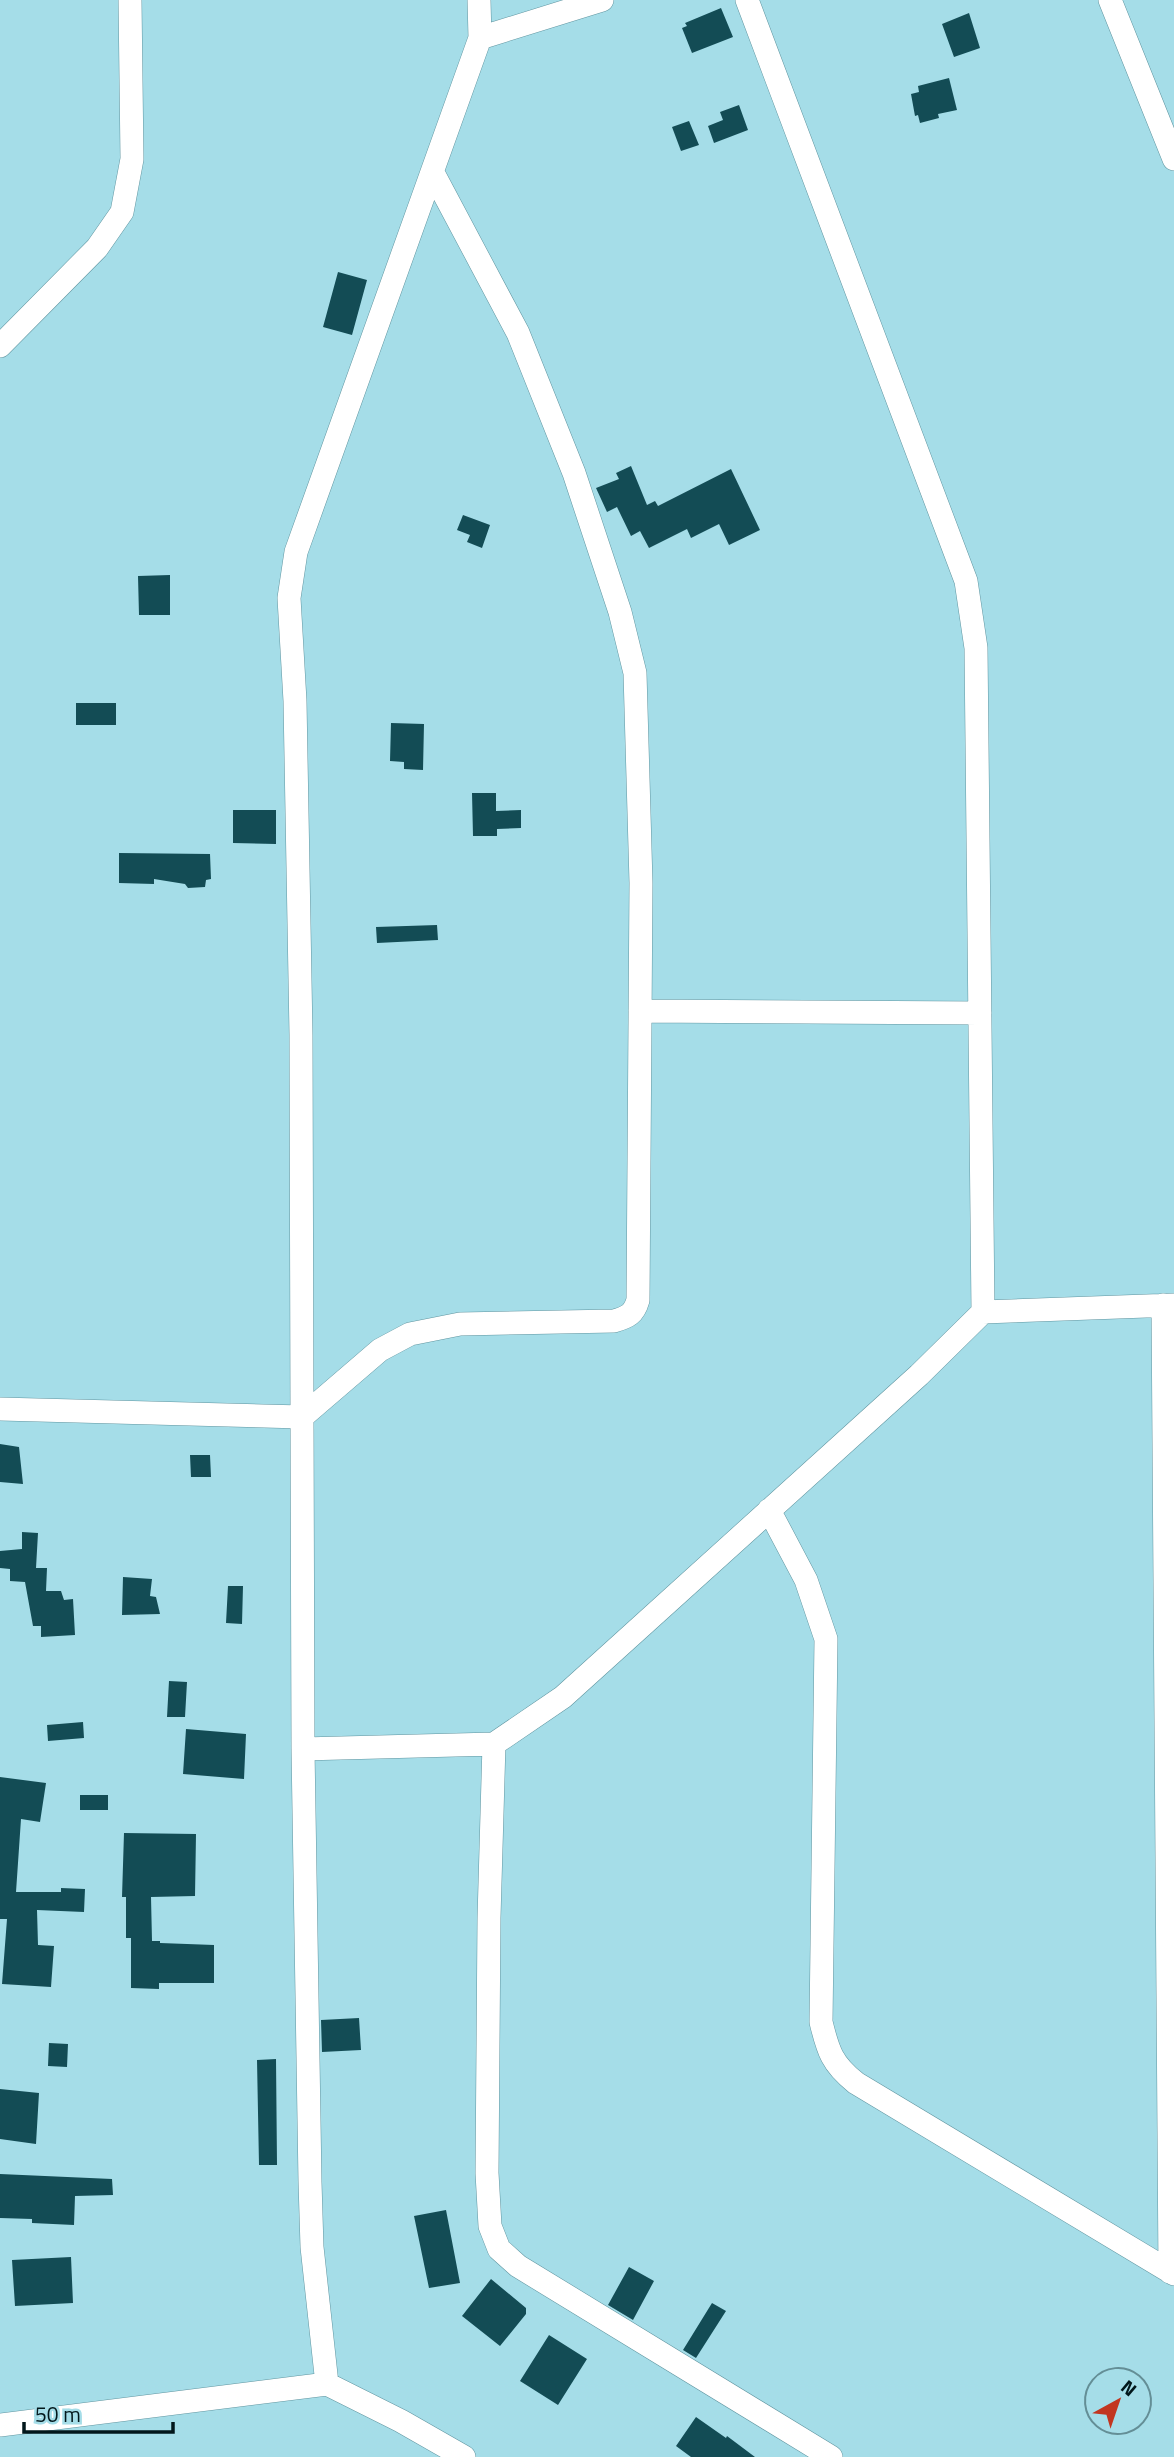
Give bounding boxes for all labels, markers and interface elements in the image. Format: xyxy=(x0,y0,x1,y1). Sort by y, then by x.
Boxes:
north arrow xyxy=(1083,2366,1153,2436)
text: N xyxy=(1115,2372,1144,2403)
scale bar xyxy=(24,2390,173,2434)
text: 50 m xyxy=(35,2398,81,2430)

